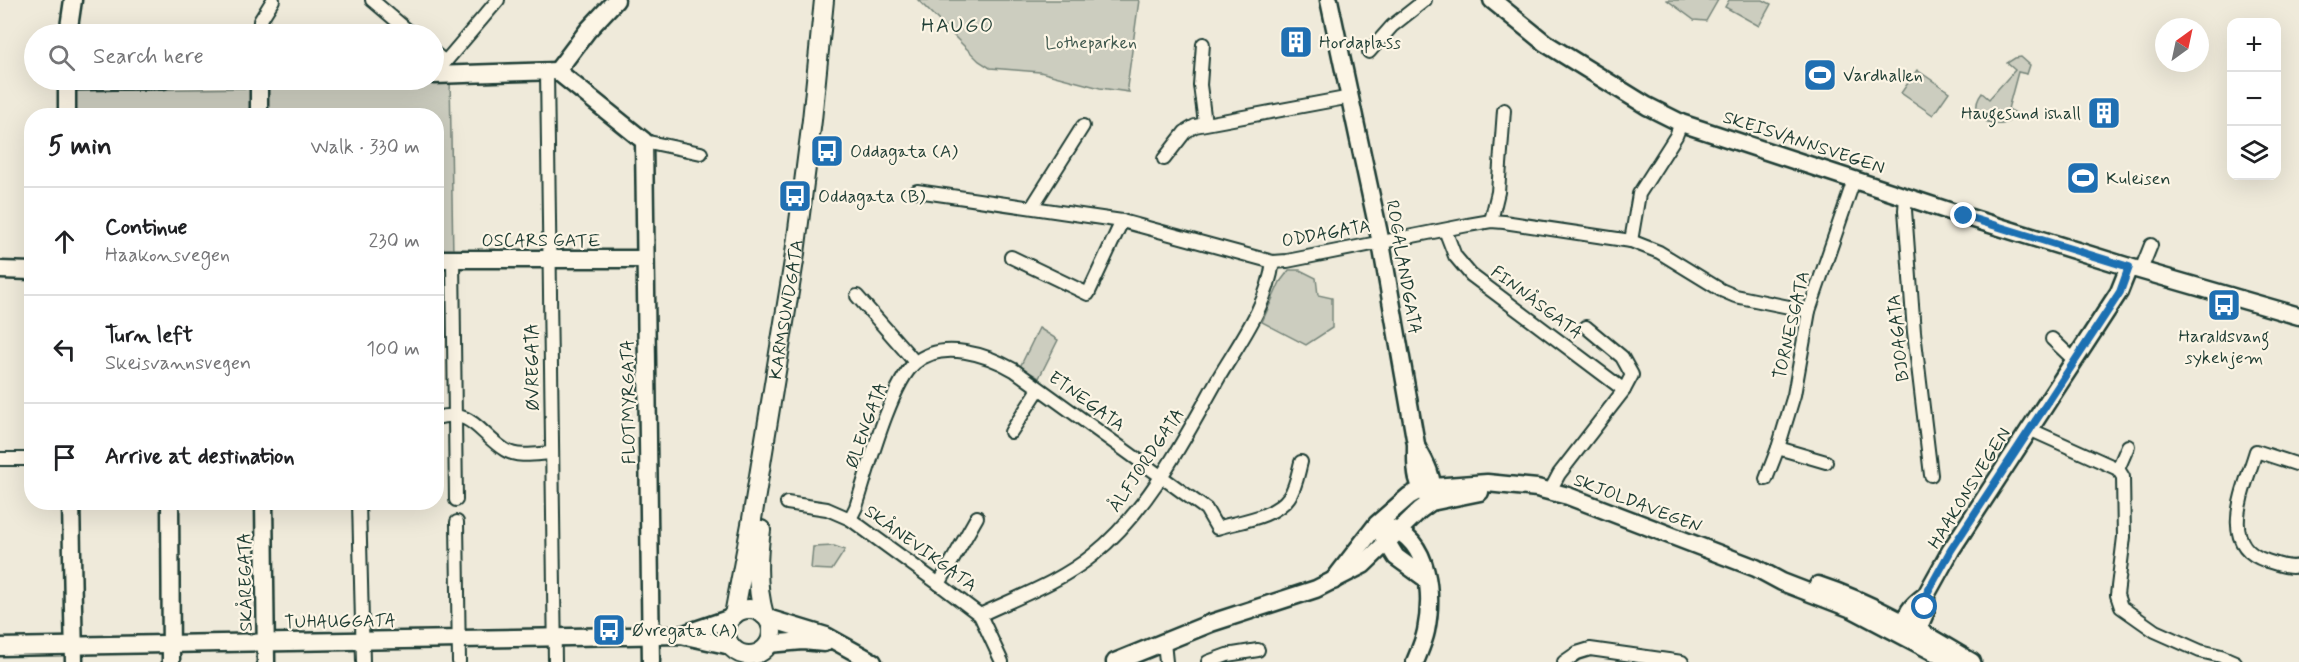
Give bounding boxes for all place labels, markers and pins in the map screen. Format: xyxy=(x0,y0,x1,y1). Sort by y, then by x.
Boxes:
building icon: Hordaplass xyxy=(1278,24,1314,60)
place label: Hordaplass xyxy=(1319,31,1401,55)
sports icon: Vardhallen xyxy=(1802,57,1838,93)
place label: Vardhallen xyxy=(1843,64,1923,88)
building icon: Haugesund ishall xyxy=(2086,95,2122,131)
place label: Haugesund ishall xyxy=(1961,102,2081,128)
bus stop icon: Oddagata (A) xyxy=(809,133,845,169)
place label: Oddagata (A) xyxy=(850,140,958,165)
sports icon: Kuleisen xyxy=(2065,160,2101,196)
place label: Kuleisen xyxy=(2106,167,2171,191)
bus stop icon: Oddagata (B) xyxy=(777,178,813,214)
place label: Oddagata (B) xyxy=(818,185,926,210)
bus stop icon: Haraldsvang sykehjem xyxy=(2206,287,2242,323)
place label: Haraldsvang sykehjem xyxy=(2179,325,2269,370)
bus stop icon: Øvregata (A) xyxy=(591,612,627,648)
place label: Øvregata (A) xyxy=(632,619,737,644)

